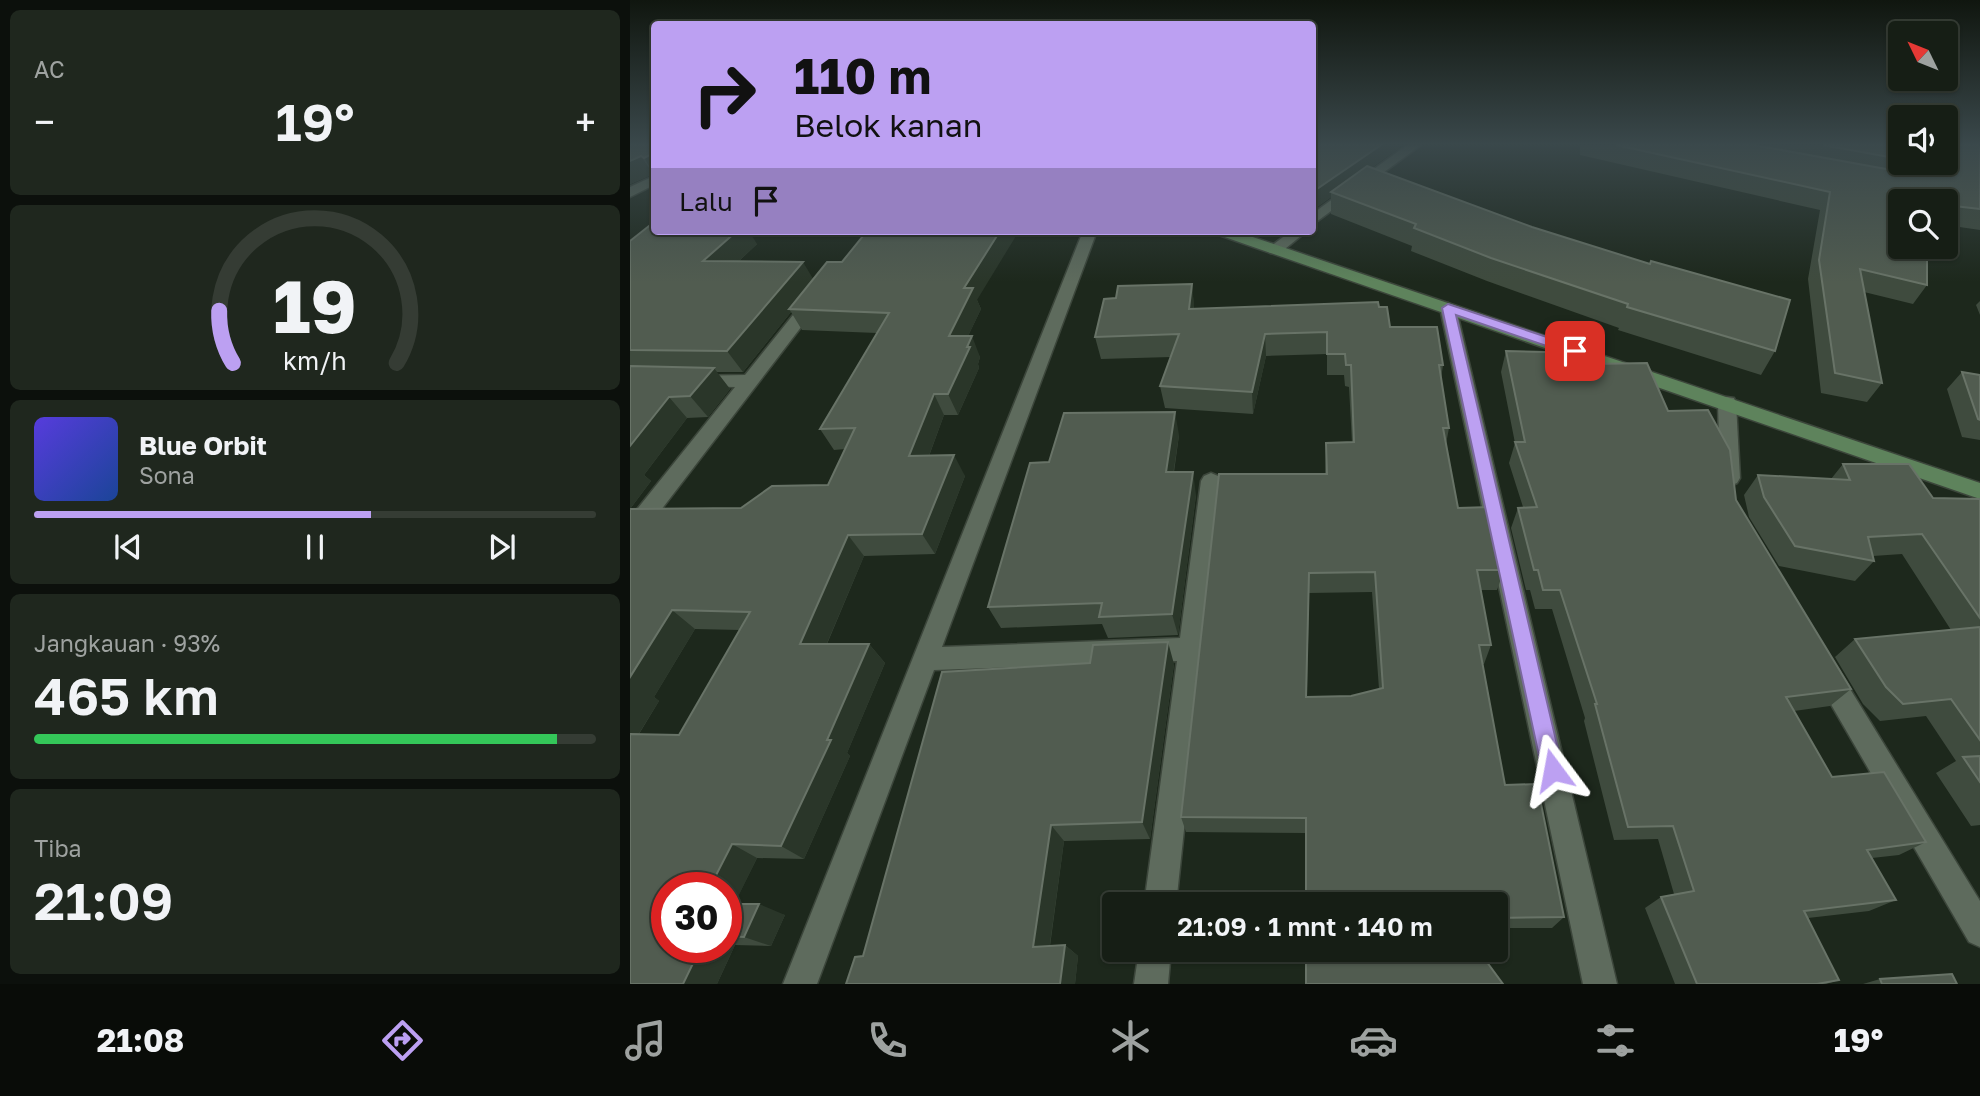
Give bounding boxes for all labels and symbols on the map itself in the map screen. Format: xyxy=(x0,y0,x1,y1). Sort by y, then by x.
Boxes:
north arrow xyxy=(1888,21,1958,91)
pin xyxy=(1545,321,1605,381)
position arrow xyxy=(1516,733,1590,807)
speed limit sign: 30 xyxy=(651,872,742,963)

